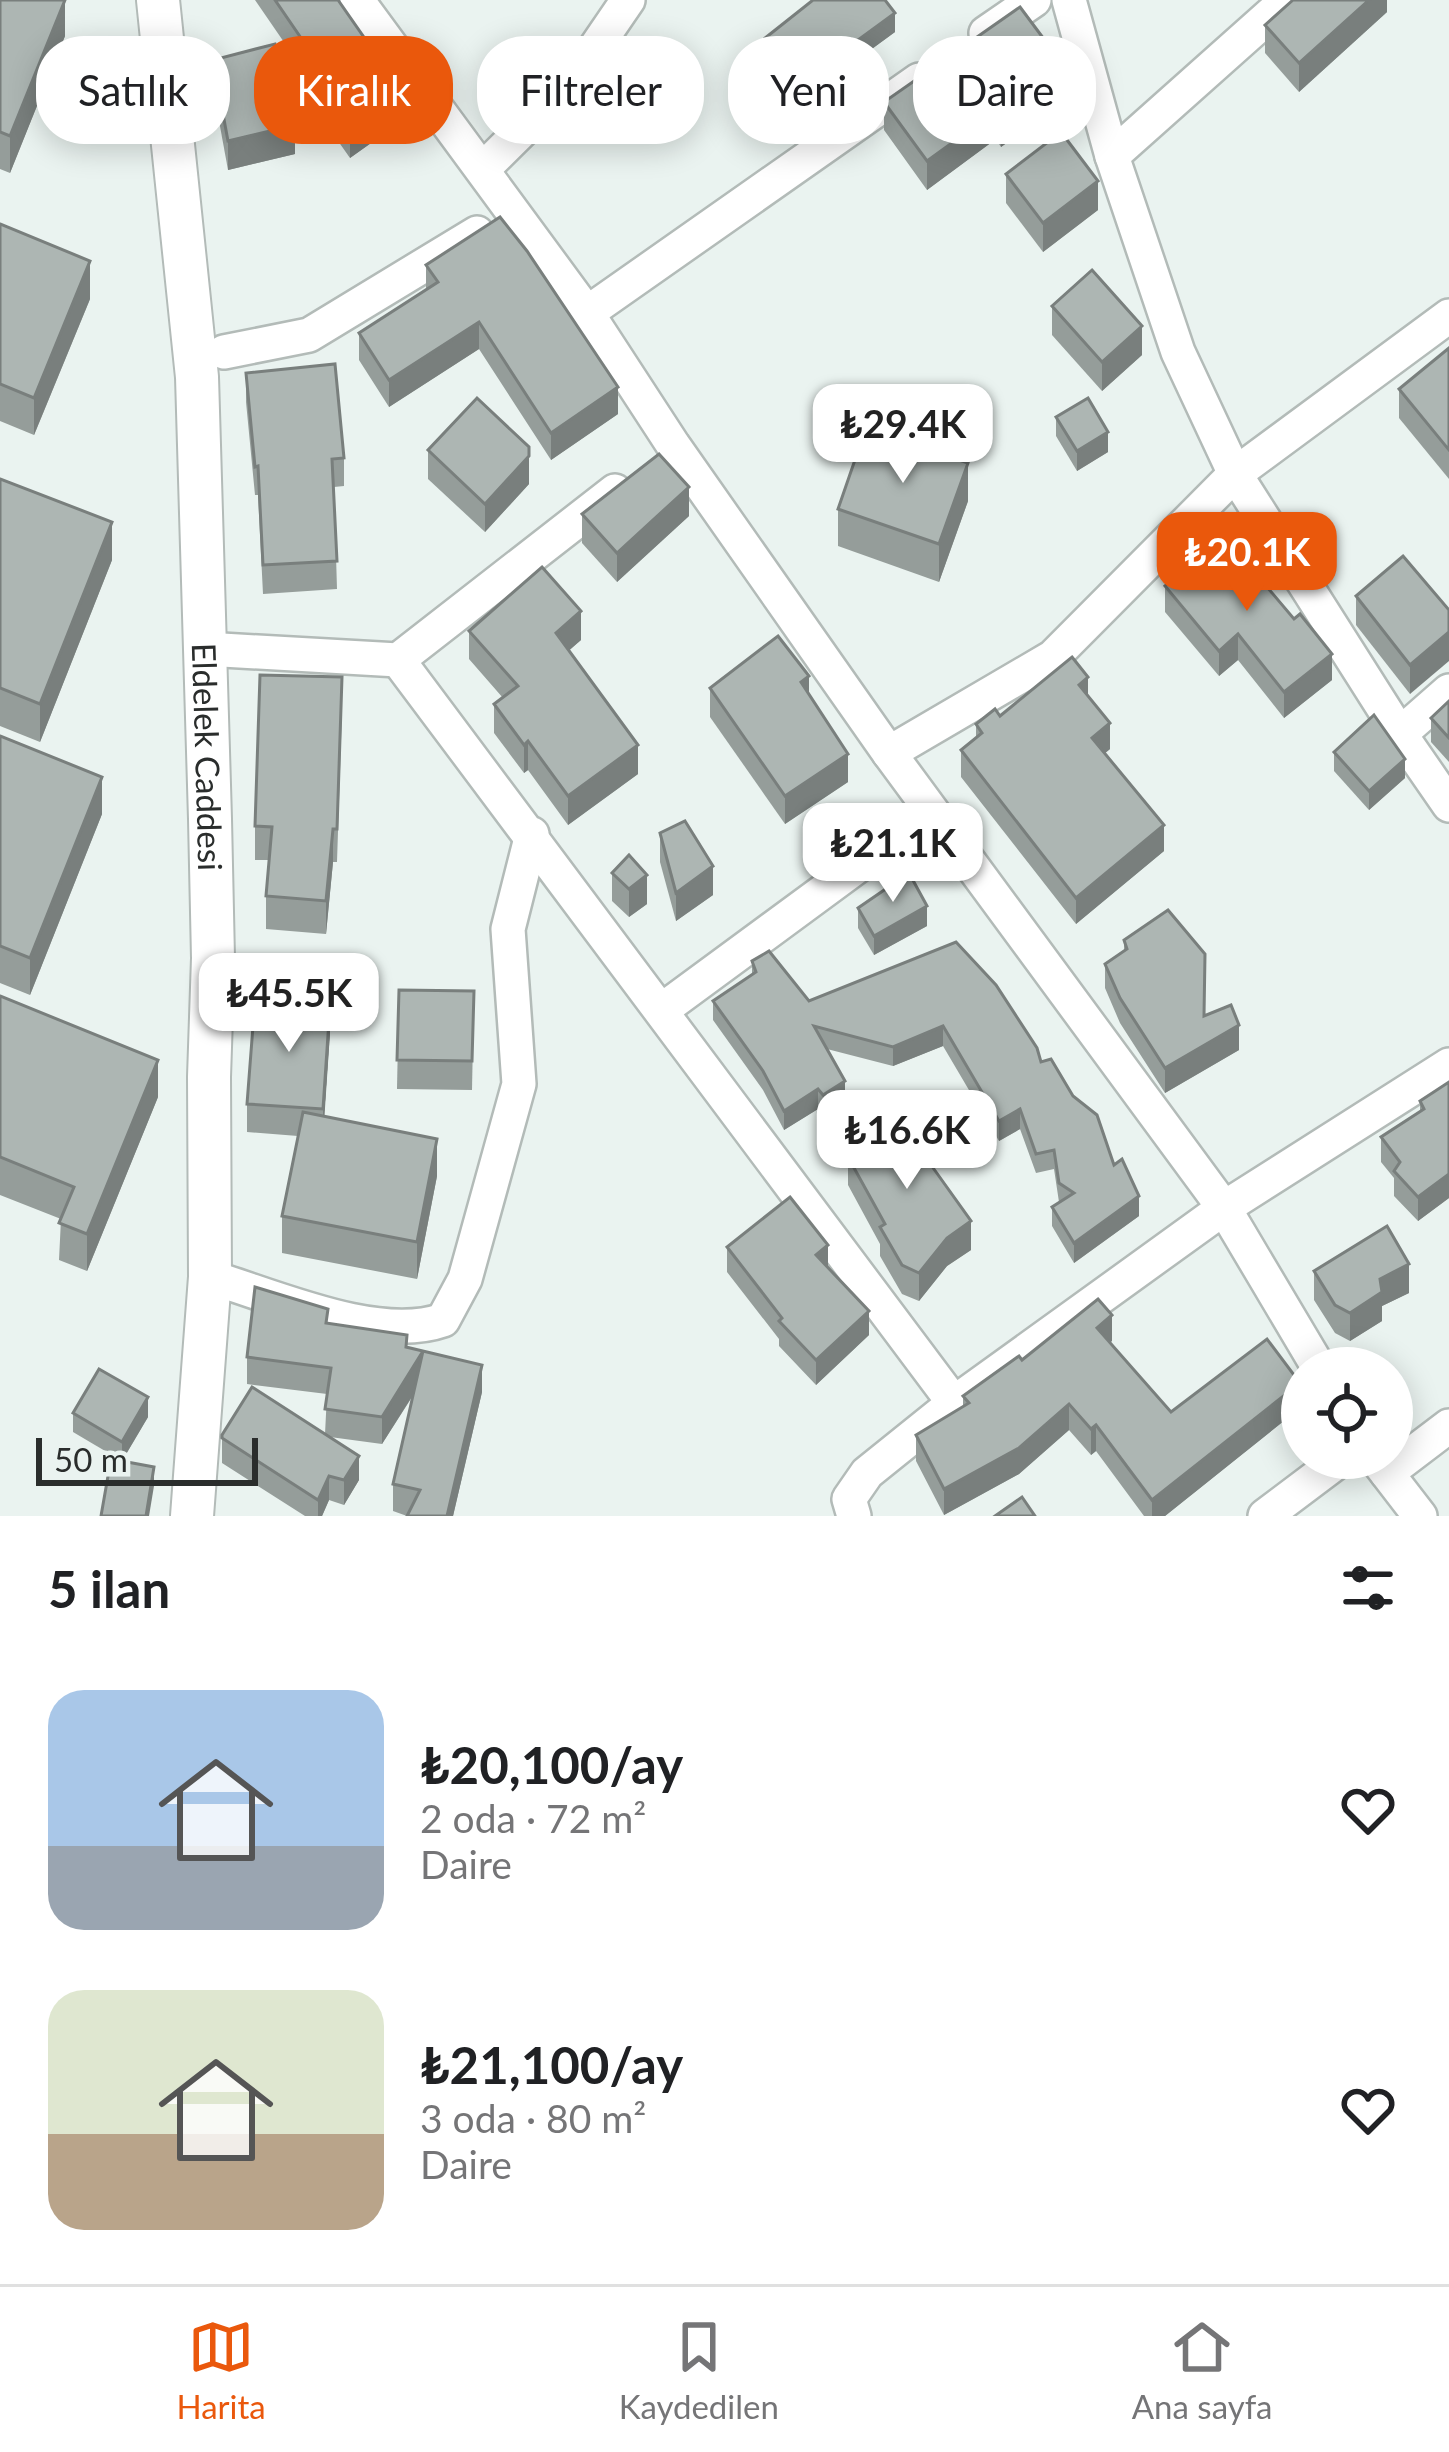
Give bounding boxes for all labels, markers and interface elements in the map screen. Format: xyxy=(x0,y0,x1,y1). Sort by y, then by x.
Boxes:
chip: Satılık xyxy=(36,36,230,144)
chip: Kiralık xyxy=(254,36,453,144)
chip: Filtreler xyxy=(477,36,704,144)
chip: Yeni xyxy=(728,36,889,144)
chip: Daire xyxy=(913,36,1096,144)
pin: ₺29.4K xyxy=(805,384,1001,486)
text: ₺29.4K xyxy=(840,400,966,446)
pin: ₺20.1K xyxy=(1149,512,1345,614)
text: ₺20.1K xyxy=(1184,528,1310,574)
street label: Eldelek Caddesi xyxy=(185,642,231,871)
pin: ₺21.1K xyxy=(795,803,991,905)
text: ₺21.1K xyxy=(830,819,956,865)
pin: ₺45.5K xyxy=(191,953,387,1055)
text: ₺45.5K xyxy=(226,969,352,1015)
pin: ₺16.6K xyxy=(809,1090,1005,1192)
text: ₺16.6K xyxy=(844,1106,970,1152)
map controls xyxy=(1281,1347,1413,1479)
button: locate xyxy=(1281,1347,1413,1479)
scale bar xyxy=(36,1432,258,1485)
text: 50 m xyxy=(54,1439,128,1479)
icon: filters xyxy=(1335,1555,1401,1621)
text: 5 ilan xyxy=(48,1558,170,1619)
text: ₺20,100/ay xyxy=(420,1734,683,1795)
icon: home xyxy=(144,1738,288,1882)
icon: heart xyxy=(1335,1777,1401,1843)
text: 2 oda · 72 m² xyxy=(420,1795,646,1841)
text: Daire xyxy=(420,1841,512,1887)
text: ₺21,100/ay xyxy=(420,2034,683,2095)
icon: home xyxy=(144,2038,288,2182)
icon: heart xyxy=(1335,2077,1401,2143)
text: 3 oda · 80 m² xyxy=(420,2095,646,2141)
text: Daire xyxy=(420,2141,512,2187)
tab: Harita xyxy=(176,2314,266,2426)
tab: Kaydedilen xyxy=(619,2314,779,2426)
tab: Ana sayfa xyxy=(1132,2314,1273,2426)

